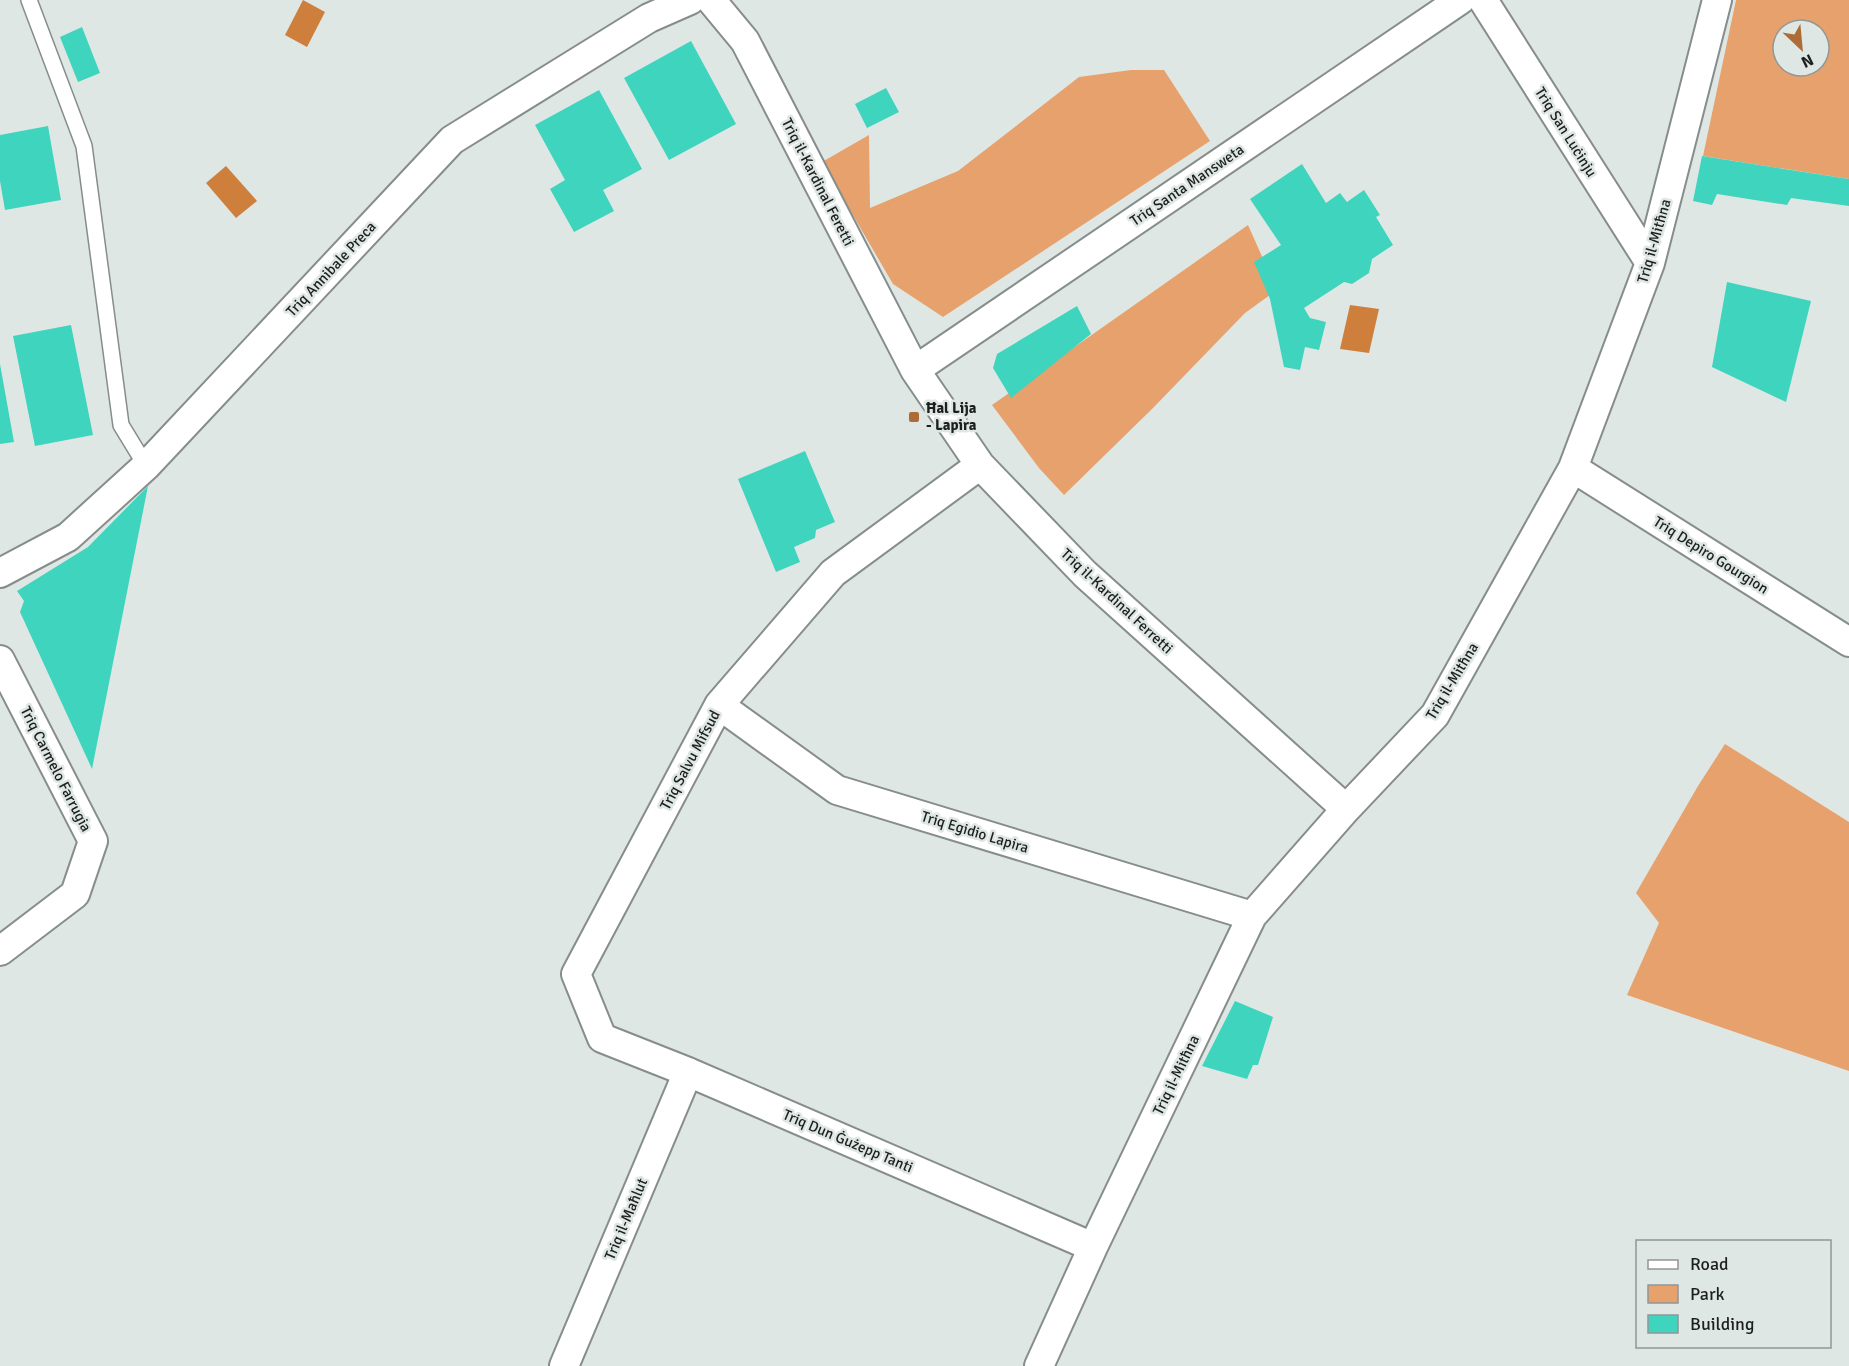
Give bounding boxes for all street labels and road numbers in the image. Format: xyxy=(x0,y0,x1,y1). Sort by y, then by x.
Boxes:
street label: Triq San Luċinju xyxy=(1531,84,1601,180)
street label: Triq il-Kardinal Feretti xyxy=(778,115,858,249)
street label: Triq Santa Mansweta xyxy=(1127,140,1247,230)
street label: Triq il-Mitħna xyxy=(1633,197,1675,285)
street label: Triq Annibale Preca xyxy=(282,218,380,320)
street label: Triq Depiro Gourgion xyxy=(1650,512,1772,598)
street label: Triq il-Kardinal Ferretti xyxy=(1057,544,1177,658)
street label: Triq il-Mitħna xyxy=(1422,639,1482,723)
street label: Triq Carmelo Farrugia xyxy=(17,703,95,835)
street label: Triq Salvu Mifsud xyxy=(656,707,724,813)
street label: Triq Egidio Lapira xyxy=(919,807,1031,857)
street label: Triq il-Mitħna xyxy=(1149,1032,1203,1118)
street label: Triq Dun Ġużepp Tanti xyxy=(780,1105,916,1177)
street label: Triq il-Maħlut xyxy=(601,1175,651,1263)

